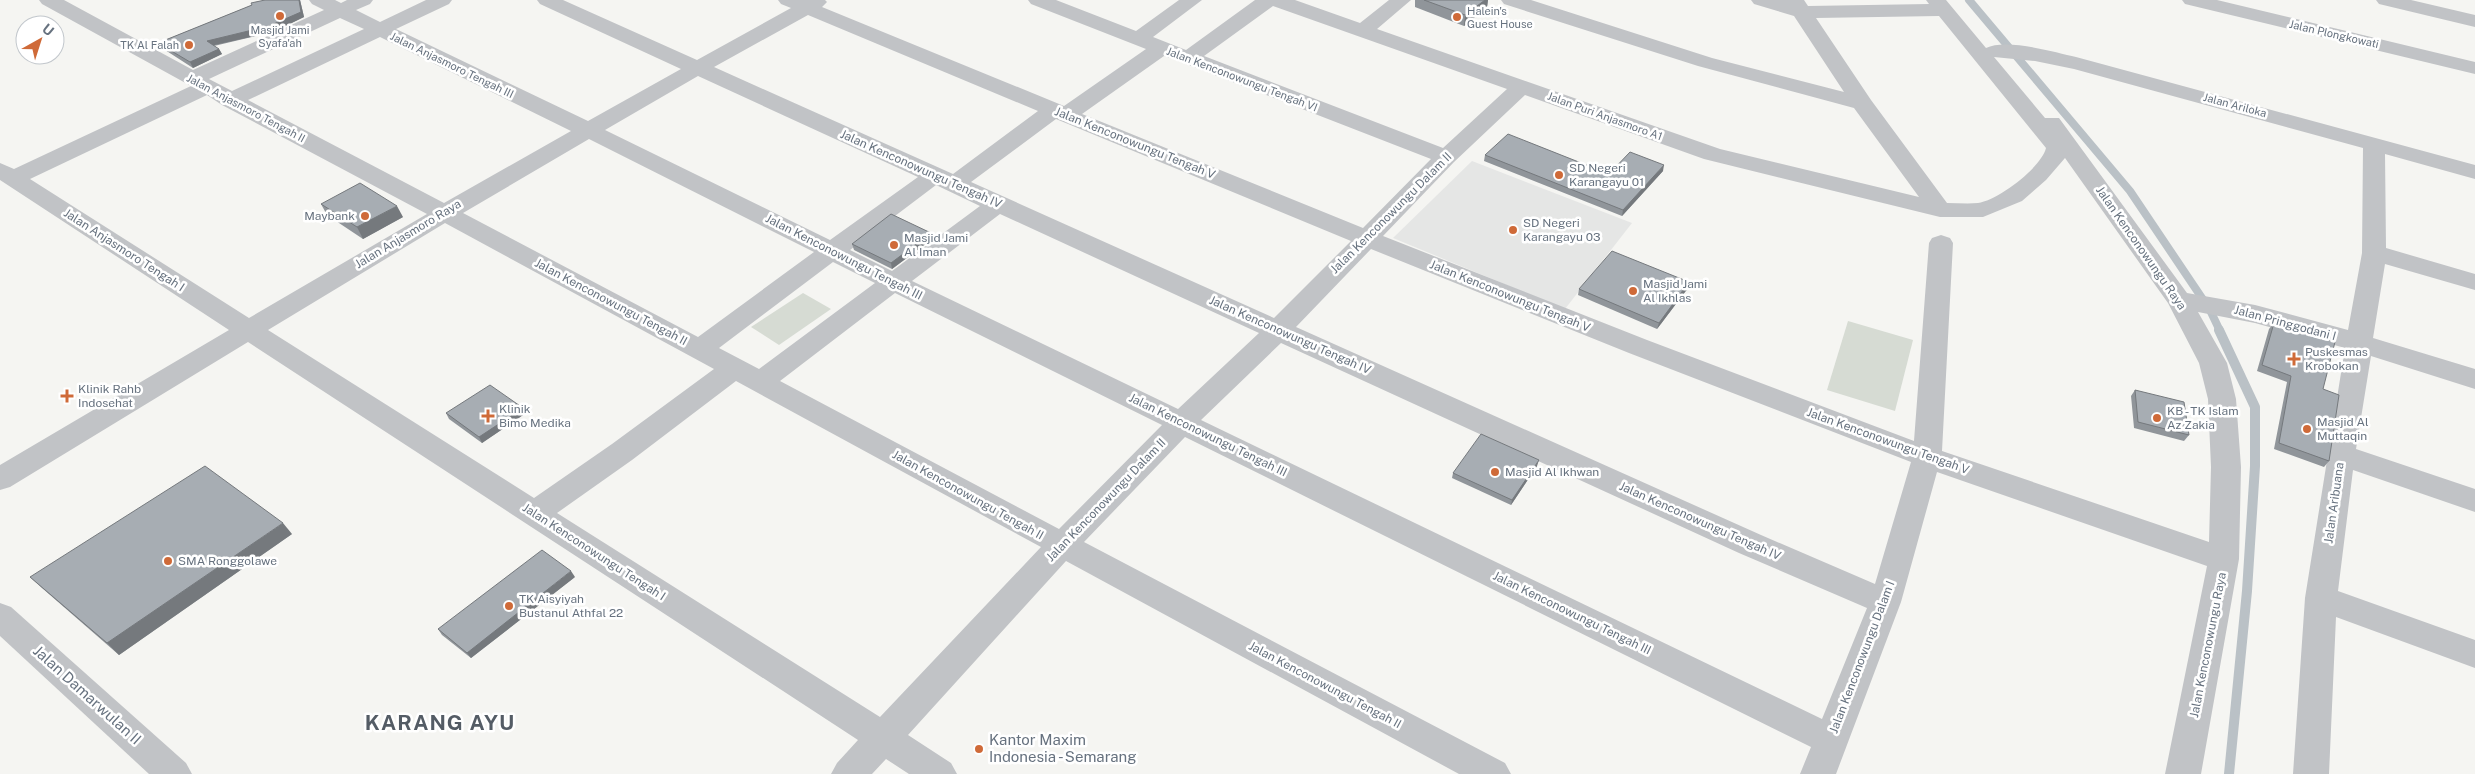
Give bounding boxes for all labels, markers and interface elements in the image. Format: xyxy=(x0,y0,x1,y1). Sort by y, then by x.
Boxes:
place label: Halein's Guest House xyxy=(1467,5,1533,30)
marker: Masjid Jami Syafa'ah xyxy=(274,10,286,22)
marker: Halein's Guest House xyxy=(1451,11,1463,23)
north arrow xyxy=(15,15,65,65)
street label: Jalan Plongkowati xyxy=(2288,18,2380,50)
text: U xyxy=(39,20,57,39)
place label: Masjid Jami Syafa'ah xyxy=(251,24,309,49)
street label: Jalan Anjasmoro Tengah III xyxy=(388,30,516,100)
place label: TK Al Falah xyxy=(120,39,179,51)
marker: TK Al Falah xyxy=(183,39,195,51)
street label: Jalan Kenconowungu Tengah VI xyxy=(1165,45,1319,113)
street label: Jalan Anjasmoro Tengah II xyxy=(185,72,307,144)
street label: Jalan Puri Anjasmoro A1 xyxy=(1546,90,1664,142)
street label: Jalan Ariloka xyxy=(2202,91,2268,119)
street label: Jalan Kenconowungu Tengah V xyxy=(1053,104,1217,182)
street label: Jalan Kenconowungu Tengah IV xyxy=(838,127,1004,211)
street label: Jalan Kenconowungu Dalam II xyxy=(1328,150,1454,276)
place label: SD Negeri Karangayu 01 xyxy=(1569,161,1644,189)
marker: SD Negeri Karangayu 01 xyxy=(1553,169,1565,181)
street label: Jalan Kenconowungu Raya xyxy=(2093,184,2189,312)
street label: Jalan Anjasmoro Raya xyxy=(352,197,464,271)
street label: Jalan Anjasmoro Tengah I xyxy=(61,206,187,294)
place label: Maybank xyxy=(304,209,355,223)
marker: Maybank xyxy=(359,210,371,222)
street label: Jalan Kenconowungu Tengah III xyxy=(763,211,925,303)
place label: SD Negeri Karangayu 03 xyxy=(1523,216,1601,244)
marker: SD Negeri Karangayu 03 xyxy=(1507,224,1519,236)
place label: Masjid Jami Al Iman xyxy=(904,231,968,259)
marker: Masjid Jami Al Iman xyxy=(888,239,900,251)
street label: Jalan Kenconowungu Tengah II xyxy=(532,256,690,348)
street label: Jalan Kenconowungu Tengah V xyxy=(1428,257,1592,335)
place label: Masjid Jami Al Ikhlas xyxy=(1643,277,1707,305)
marker: Masjid Jami Al Ikhlas xyxy=(1627,285,1639,297)
street label: Jalan Kenconowungu Tengah IV xyxy=(1207,293,1373,377)
street label: Jalan Pringgodani I xyxy=(2232,303,2338,343)
place label: Puskesmas Krobokan xyxy=(2305,345,2368,373)
marker: Puskesmas Krobokan xyxy=(2287,352,2301,366)
place label: Klinik Rahb Indosehat xyxy=(78,382,141,410)
marker: Klinik Rahb Indosehat xyxy=(60,389,74,403)
street label: Jalan Kenconowungu Tengah III xyxy=(1127,391,1289,479)
place label: Klinik Bimo Medika xyxy=(499,402,571,430)
place label: KB - TK Islam Az Zakia xyxy=(2167,404,2239,432)
street label: Jalan Kenconowungu Tengah V xyxy=(1805,405,1971,477)
marker: Klinik Bimo Medika xyxy=(481,409,495,423)
marker: KB - TK Islam Az Zakia xyxy=(2151,412,2163,424)
place label: Masjid Al Muttaqin xyxy=(2317,415,2369,443)
marker: Masjid Al Muttaqin xyxy=(2301,423,2313,435)
street label: Jalan Kenconowungu Dalam II xyxy=(1043,436,1169,564)
street label: Jalan Kenconowungu Tengah II xyxy=(890,447,1046,543)
street label: Jalan Aribuana xyxy=(2321,461,2347,545)
place label: Masjid Al Ikhwan xyxy=(1505,465,1599,479)
marker: Masjid Al Ikhwan xyxy=(1489,466,1501,478)
street label: Jalan Kenconowungu Tengah IV xyxy=(1617,479,1783,563)
street label: Jalan Kenconowungu Tengah I xyxy=(520,501,668,603)
place label: SMA Ronggolawe xyxy=(178,554,277,568)
marker: SMA Ronggolawe xyxy=(162,555,174,567)
street label: Jalan Kenconowungu Tengah III xyxy=(1491,569,1653,657)
street label: Jalan Kenconowungu Raya xyxy=(2187,571,2229,719)
street label: Jalan Kenconowungu Dalam I xyxy=(1826,579,1898,735)
place label: TK Aisyiyah Bustanul Athfal 22 xyxy=(519,592,623,620)
marker: TK Aisyiyah Bustanul Athfal 22 xyxy=(503,600,515,612)
street label: Jalan Kenconowungu Tengah II xyxy=(1246,639,1404,731)
street label: Jalan Damarwulan II xyxy=(30,642,145,748)
district label: KARANG AYU xyxy=(365,710,515,735)
place label: Kantor Maxim Indonesia - Semarang xyxy=(989,731,1137,765)
marker: Kantor Maxim Indonesia - Semarang xyxy=(973,743,985,755)

